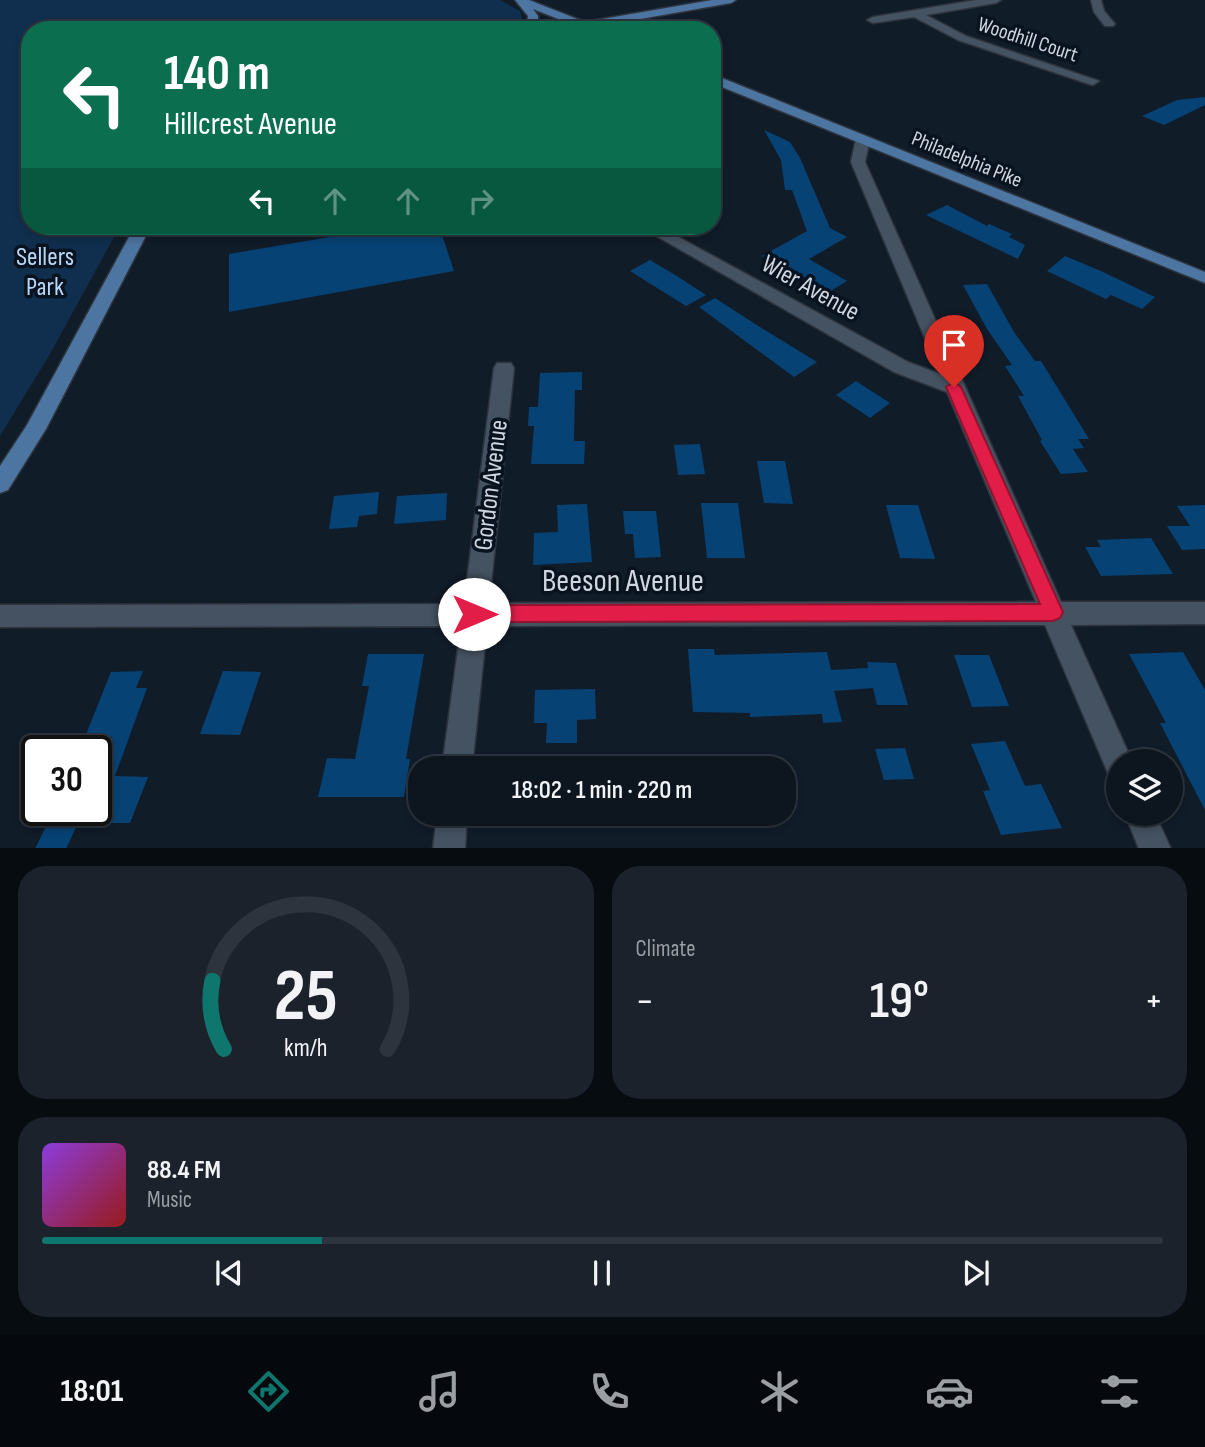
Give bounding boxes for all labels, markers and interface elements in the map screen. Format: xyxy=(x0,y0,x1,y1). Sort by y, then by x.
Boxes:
street label: Woodhill Court xyxy=(975,12,1081,67)
text: 140 m xyxy=(164,45,270,104)
icon: left xyxy=(49,49,140,140)
text: Hillcrest Avenue xyxy=(164,105,337,144)
street label: Philadelphia Pike xyxy=(908,126,1026,193)
icon: left xyxy=(243,182,281,220)
icon: ahead xyxy=(316,182,354,220)
icon: ahead xyxy=(389,182,427,220)
icon: right xyxy=(462,182,500,220)
park label: Sellers Park xyxy=(16,242,74,303)
street label: Wier Avenue xyxy=(756,249,865,328)
pin xyxy=(924,315,984,387)
icon: arrive xyxy=(935,326,973,364)
street label: Gordon Avenue xyxy=(468,418,515,552)
street label: Beeson Avenue xyxy=(542,562,704,601)
position arrow xyxy=(437,577,511,651)
speed limit sign: 30 xyxy=(21,735,112,826)
map controls xyxy=(1106,749,1183,826)
button: layers xyxy=(1106,749,1183,826)
text: 18:02 · 1 min · 220 m xyxy=(512,775,692,806)
text: Climate xyxy=(636,935,695,963)
text: 25 xyxy=(274,953,338,1041)
text: 19° xyxy=(870,970,929,1033)
text: − xyxy=(636,979,654,1024)
text: + xyxy=(1144,979,1163,1024)
text: km/h xyxy=(284,1032,327,1063)
text: 88.4 FM xyxy=(147,1155,221,1186)
text: Music xyxy=(147,1186,192,1214)
icon: previous xyxy=(210,1254,248,1292)
icon: pause xyxy=(583,1254,621,1292)
icon: next xyxy=(957,1254,995,1292)
icon: directions xyxy=(244,1367,293,1416)
icon: music xyxy=(415,1367,464,1416)
icon: phone xyxy=(585,1367,634,1416)
icon: climate xyxy=(755,1367,804,1416)
icon: car xyxy=(925,1367,974,1416)
icon: filters xyxy=(1095,1367,1144,1416)
text: 18:01 xyxy=(61,1372,123,1411)

